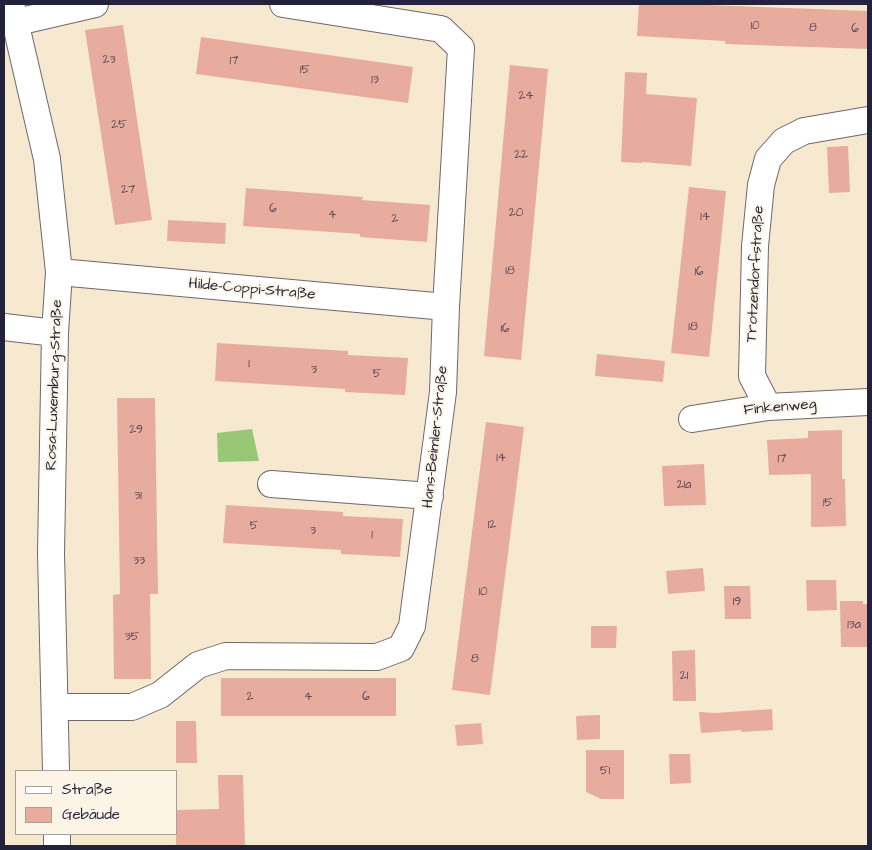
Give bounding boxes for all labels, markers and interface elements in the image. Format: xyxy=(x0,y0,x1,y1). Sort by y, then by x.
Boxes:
house number: 10 xyxy=(750,19,760,33)
house number: 8 xyxy=(809,21,817,35)
house number: 6 xyxy=(851,22,859,36)
house number: 23 xyxy=(103,53,115,67)
house number: 17 xyxy=(230,54,238,68)
house number: 15 xyxy=(300,63,310,77)
house number: 13 xyxy=(371,73,379,87)
house number: 24 xyxy=(518,89,534,103)
house number: 25 xyxy=(111,118,127,132)
house number: 22 xyxy=(514,148,528,162)
house number: 27 xyxy=(121,183,135,197)
house number: 6 xyxy=(269,202,277,216)
street label: Trotzendorfstraße xyxy=(743,205,769,343)
house number: 20 xyxy=(509,206,523,220)
house number: 4 xyxy=(328,208,336,222)
house number: 14 xyxy=(700,210,710,224)
house number: 2 xyxy=(392,212,398,226)
house number: 18 xyxy=(505,264,515,278)
house number: 16 xyxy=(694,265,704,279)
street label: Hilde-Coppi-Straße xyxy=(188,275,316,305)
street label: Rosa-Luxemburg-Straße xyxy=(43,299,67,471)
house number: 18 xyxy=(688,320,698,334)
house number: 16 xyxy=(500,322,510,336)
house number: 1 xyxy=(248,357,250,371)
house number: 3 xyxy=(311,363,317,377)
street label: Hans-Beimler-Straße xyxy=(420,365,452,509)
house number: 5 xyxy=(373,367,381,381)
street label: Finkenweg xyxy=(743,396,817,420)
house number: 29 xyxy=(129,423,143,437)
house number: 14 xyxy=(496,451,506,465)
house number: 17 xyxy=(778,452,786,466)
house number: 21a xyxy=(677,478,691,492)
house number: 31 xyxy=(134,489,142,503)
house number: 15 xyxy=(823,496,833,510)
house number: 12 xyxy=(488,518,496,532)
house number: 5 xyxy=(250,519,258,533)
house number: 3 xyxy=(310,524,316,538)
house number: 1 xyxy=(371,528,373,542)
house number: 33 xyxy=(133,554,145,568)
house number: 10 xyxy=(478,585,488,599)
house number: 19 xyxy=(733,595,741,609)
house number: 13a xyxy=(847,618,861,632)
house number: 35 xyxy=(125,630,139,644)
house number: 8 xyxy=(471,652,479,666)
house number: 21 xyxy=(680,669,688,683)
house number: 2 xyxy=(247,690,253,704)
house number: 4 xyxy=(304,690,312,704)
house number: 6 xyxy=(362,690,370,704)
house number: 51 xyxy=(600,764,610,778)
legend xyxy=(15,770,178,835)
text: Straße xyxy=(62,779,112,800)
text: Gebäude xyxy=(62,804,120,825)

